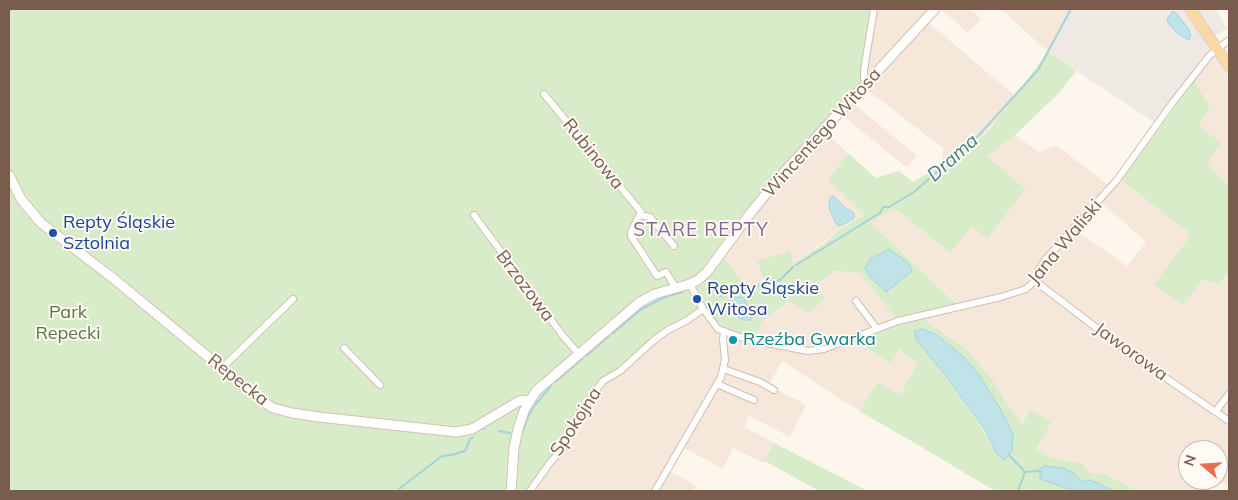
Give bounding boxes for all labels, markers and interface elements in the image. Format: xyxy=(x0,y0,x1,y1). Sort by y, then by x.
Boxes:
street label: Wincentego Witosa xyxy=(758,64,886,202)
street label: Rubinowa xyxy=(558,114,628,194)
water label: Drama xyxy=(923,129,983,187)
street label: Jana Waliski xyxy=(1023,195,1107,289)
place label: Repty Śląskie Sztolnia xyxy=(63,212,175,254)
district label: STARE REPTY xyxy=(632,219,770,241)
marker: Repty Śląskie Sztolnia xyxy=(47,227,59,239)
street label: Brzozowa xyxy=(491,246,559,326)
place label: Repty Śląskie Witosa xyxy=(707,278,819,320)
marker: Repty Śląskie Witosa xyxy=(691,293,703,305)
park label: Park Repecki xyxy=(35,302,101,344)
street label: Jaworowa xyxy=(1090,318,1172,386)
place label: Rzeźba Gwarka xyxy=(743,329,876,351)
marker: Rzeźba Gwarka xyxy=(727,334,739,346)
street label: Repecka xyxy=(203,349,273,411)
street label: Spokojna xyxy=(546,384,606,460)
north arrow xyxy=(1178,440,1228,490)
text: N xyxy=(1180,453,1200,468)

